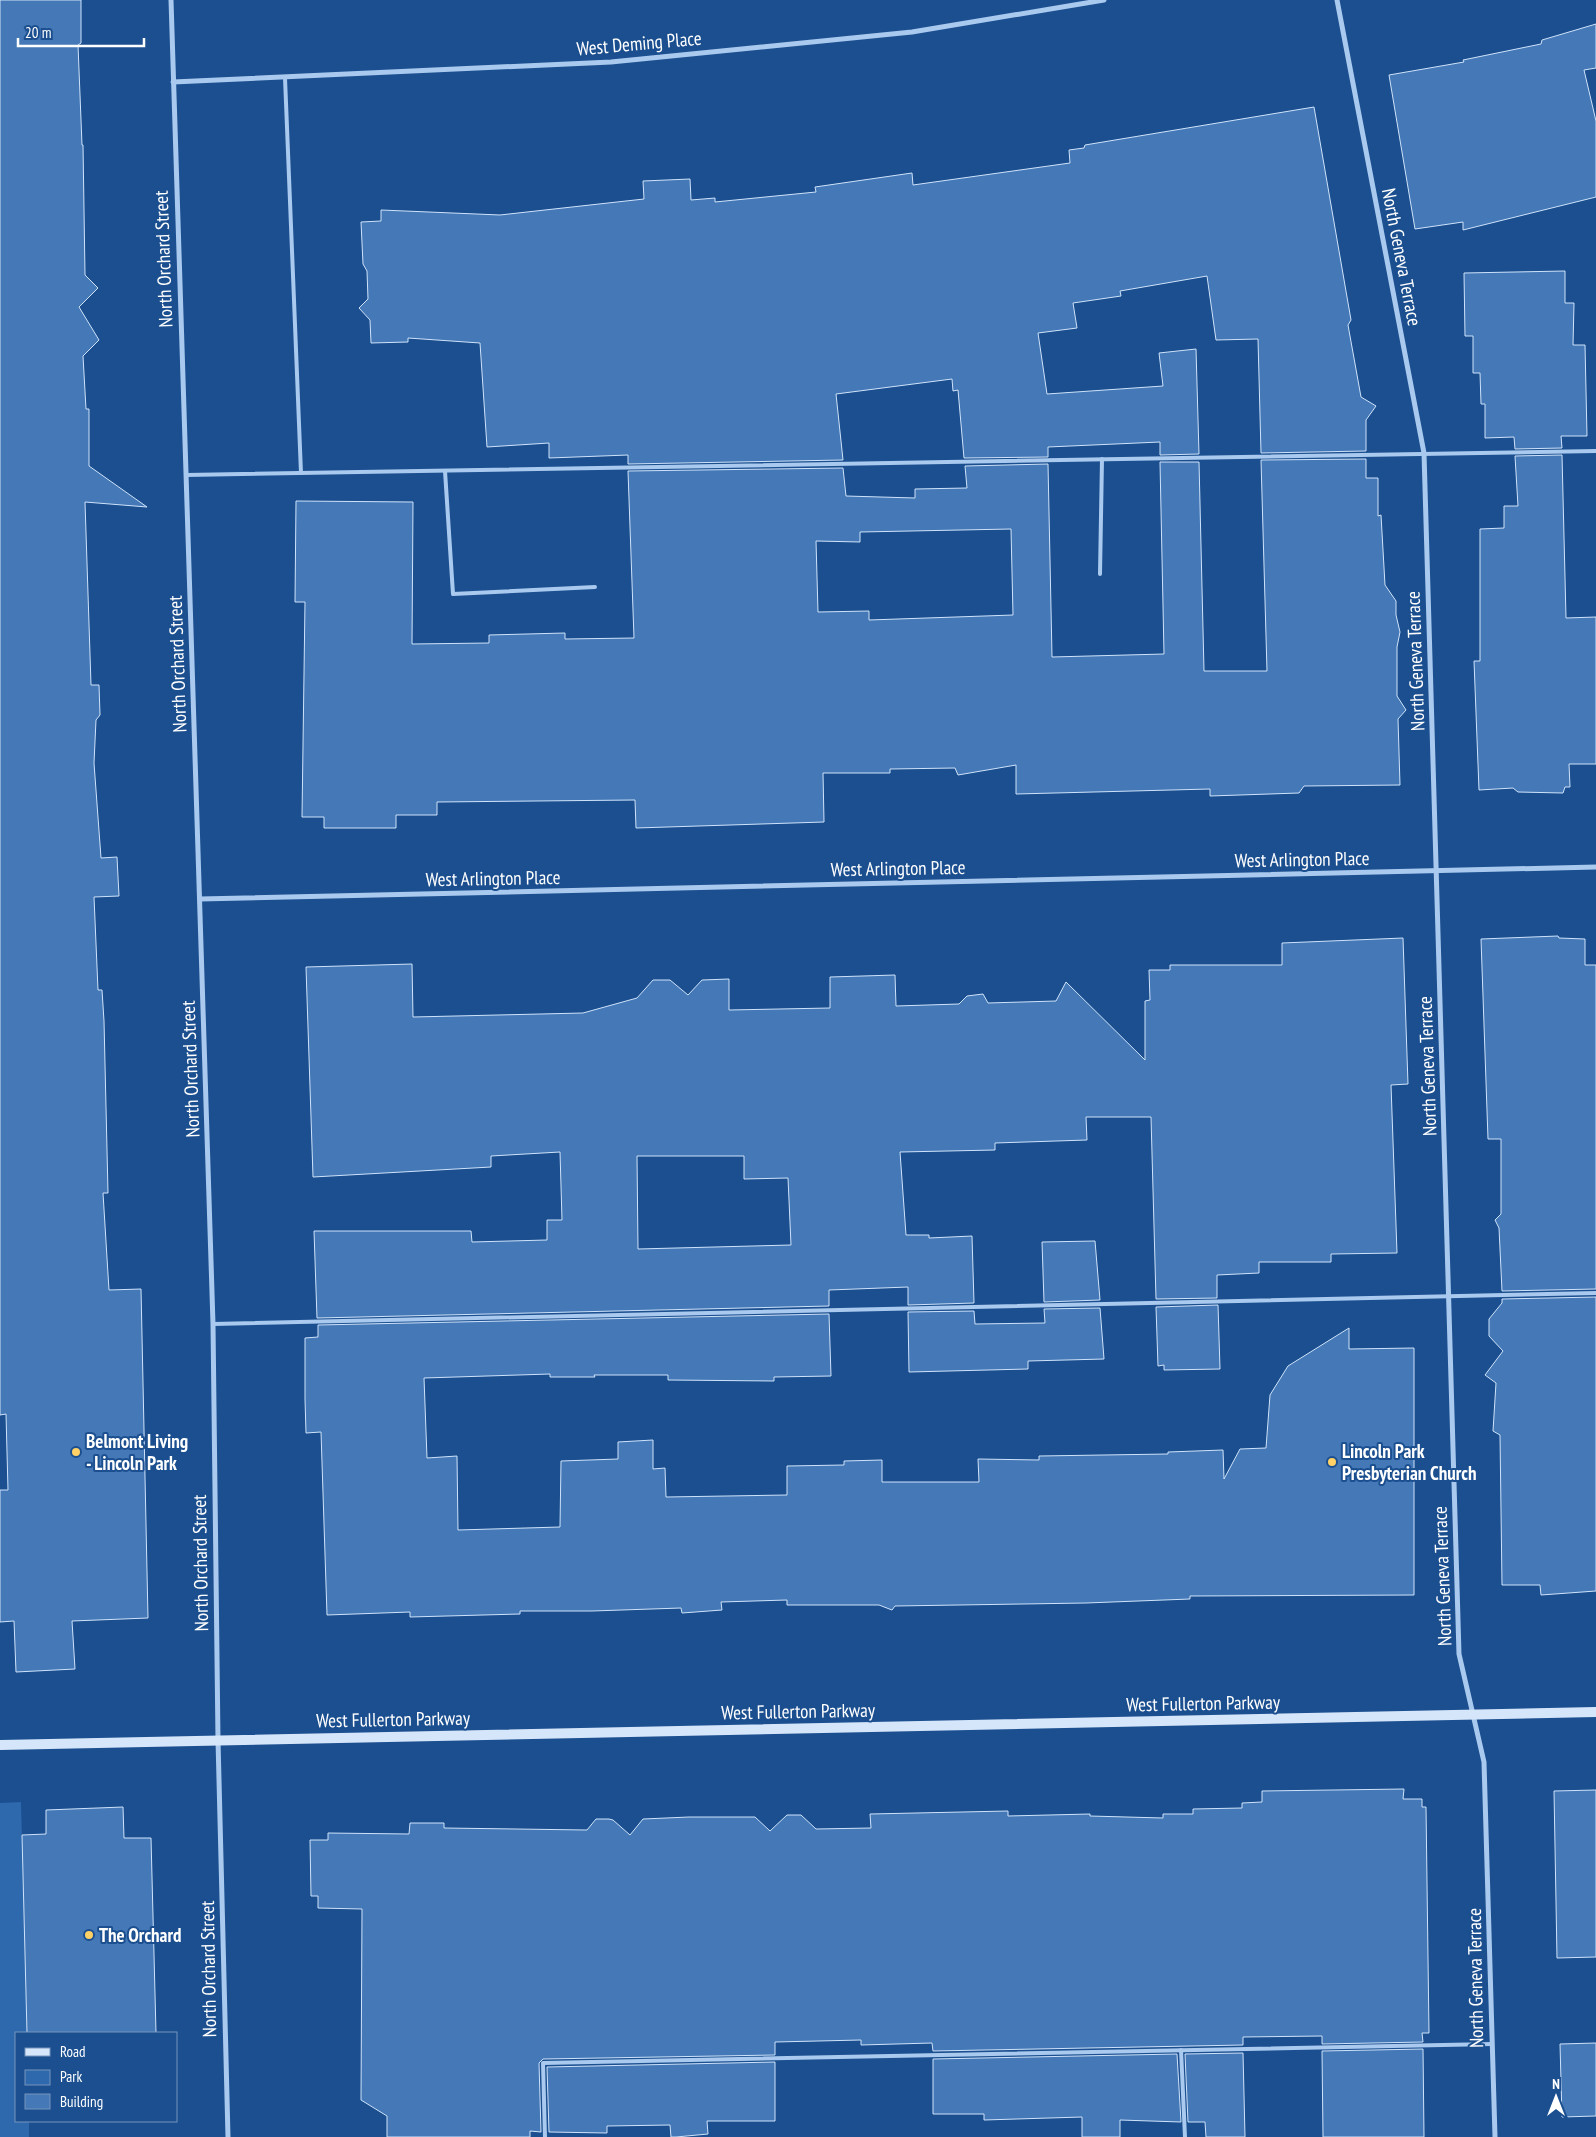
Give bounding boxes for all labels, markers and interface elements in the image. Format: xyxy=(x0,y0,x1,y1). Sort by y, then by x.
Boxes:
scale bar xyxy=(18,15,144,47)
text: 20 m xyxy=(25,23,51,42)
street label: West Deming Place xyxy=(575,26,703,60)
street label: North Geneva Terrace xyxy=(1377,186,1427,328)
street label: North Orchard Street xyxy=(149,189,177,328)
street label: North Geneva Terrace xyxy=(1401,591,1429,731)
street label: North Orchard Street xyxy=(163,594,191,733)
street label: West Arlington Place xyxy=(1234,846,1370,872)
street label: West Arlington Place xyxy=(830,855,966,881)
street label: West Arlington Place xyxy=(425,865,561,891)
street label: North Geneva Terrace xyxy=(1413,996,1441,1136)
street label: North Orchard Street xyxy=(176,999,204,1138)
place label: Belmont Living - Lincoln Park xyxy=(86,1429,188,1475)
place label: Lincoln Park Presbyterian Church xyxy=(1342,1439,1477,1485)
marker: Belmont Living - Lincoln Park xyxy=(70,1446,82,1458)
marker: Lincoln Park Presbyterian Church xyxy=(1326,1456,1338,1468)
street label: North Orchard Street xyxy=(187,1494,213,1632)
street label: North Geneva Terrace xyxy=(1428,1506,1456,1646)
street label: West Fullerton Parkway xyxy=(1126,1690,1281,1716)
street label: West Fullerton Parkway xyxy=(721,1698,876,1724)
street label: West Fullerton Parkway xyxy=(316,1706,471,1732)
street label: North Orchard Street xyxy=(195,1900,221,2038)
street label: North Geneva Terrace xyxy=(1462,1908,1488,2048)
place label: The Orchard xyxy=(99,1923,181,1947)
marker: The Orchard xyxy=(83,1929,95,1941)
legend xyxy=(15,2032,178,2122)
text: Road xyxy=(60,2042,86,2061)
text: Park xyxy=(60,2067,82,2086)
north arrow xyxy=(1531,2072,1581,2122)
text: N xyxy=(1552,2075,1560,2093)
text: Building xyxy=(60,2092,103,2111)

